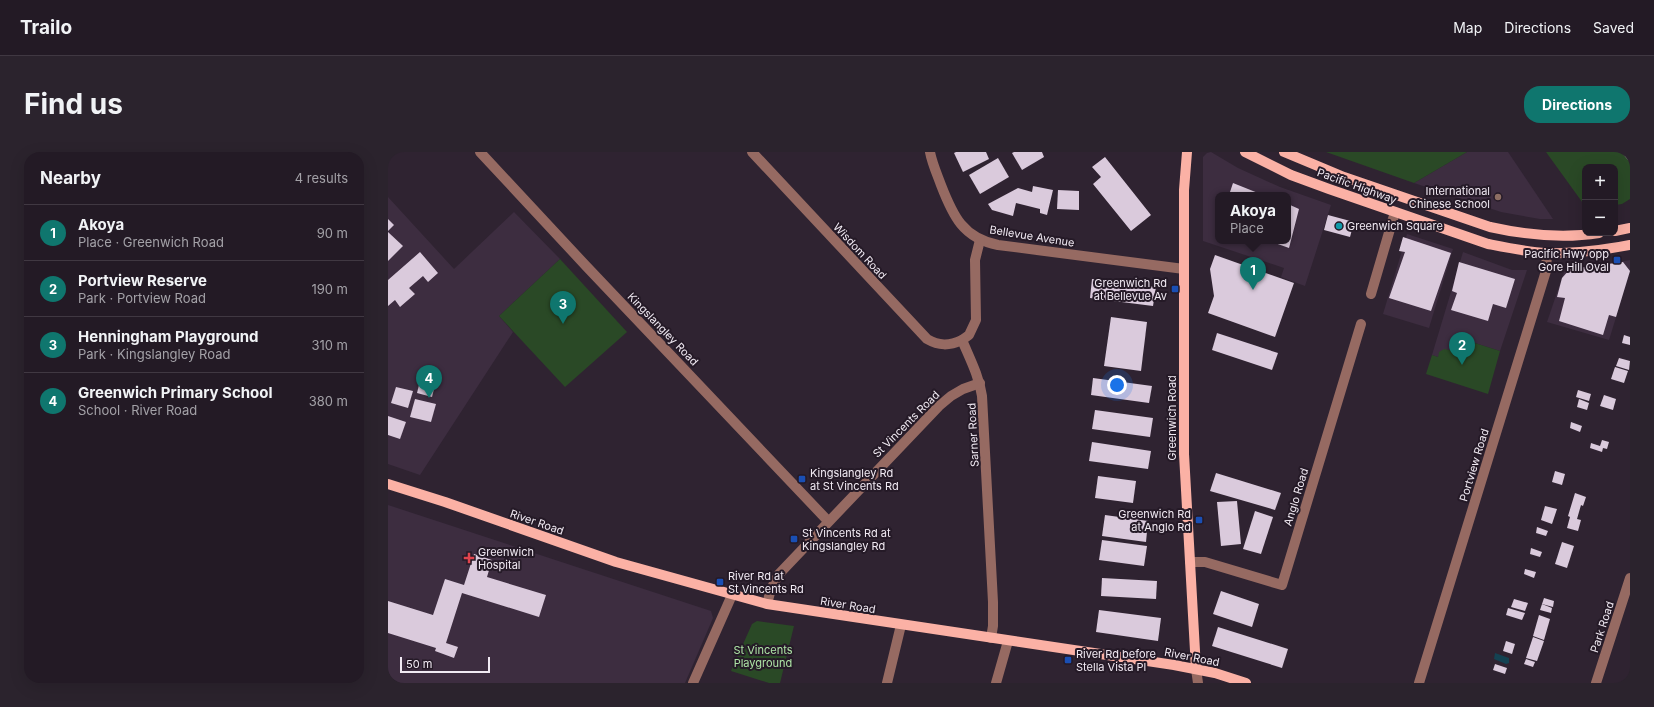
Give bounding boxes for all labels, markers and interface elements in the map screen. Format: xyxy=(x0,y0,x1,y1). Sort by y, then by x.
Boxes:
text: Trailo xyxy=(20,16,72,39)
text: Map xyxy=(1453,19,1482,36)
text: Directions xyxy=(1504,19,1571,36)
text: Saved xyxy=(1593,19,1634,36)
button: Directions xyxy=(1524,86,1630,123)
text: Find us xyxy=(24,87,123,121)
map controls xyxy=(1582,164,1618,236)
button: + xyxy=(1582,164,1618,200)
street label: Pacific Highway xyxy=(1315,165,1399,207)
text: Nearby xyxy=(40,168,101,188)
text: 4 results xyxy=(295,170,348,186)
place label: International Chinese School xyxy=(1409,184,1490,211)
popup xyxy=(1215,192,1291,244)
marker: International Chinese School xyxy=(1493,192,1503,202)
button: − xyxy=(1582,200,1618,236)
text: Akoya xyxy=(1230,201,1276,220)
text: Akoya xyxy=(78,215,124,234)
place label: Greenwich Square xyxy=(1347,219,1443,233)
street label: Wisdom Road xyxy=(830,220,890,282)
text: Place xyxy=(1230,220,1264,236)
marker: Greenwich Square xyxy=(1334,221,1344,231)
street label: Bellevue Avenue xyxy=(988,222,1076,250)
text: 1 xyxy=(50,225,56,241)
text: 90 m xyxy=(317,225,348,241)
text: Place · Greenwich Road xyxy=(78,234,224,250)
place label: Pacific Hwy opp Gore Hill Oval xyxy=(1524,247,1609,274)
marker: Pacific Hwy opp Gore Hill Oval xyxy=(1612,255,1622,265)
pin: 1 xyxy=(1240,257,1266,290)
text: Portview Reserve xyxy=(78,271,207,290)
place label: Greenwich Rd at Bellevue Av xyxy=(1094,276,1167,303)
text: 2 xyxy=(49,281,57,297)
text: 190 m xyxy=(311,281,348,297)
marker: Greenwich Rd at Bellevue Av xyxy=(1170,284,1180,294)
text: Park · Portview Road xyxy=(78,290,206,306)
street label: Kingslangley Road xyxy=(625,290,701,368)
pin: 3 xyxy=(550,291,576,324)
text: Henningham Playground xyxy=(78,327,259,346)
pin: 2 xyxy=(1449,332,1475,365)
text: 3 xyxy=(49,337,57,353)
text: 310 m xyxy=(311,337,348,353)
text: Park · Kingslangley Road xyxy=(78,346,230,362)
pin: 4 xyxy=(416,365,442,398)
your location xyxy=(1107,375,1127,395)
street label: Greenwich Road xyxy=(1165,375,1179,461)
text: Greenwich Primary School xyxy=(78,383,273,402)
street label: St Vincents Road xyxy=(870,388,942,460)
text: 4 xyxy=(49,393,57,409)
text: 380 m xyxy=(309,393,348,409)
text: School · River Road xyxy=(78,402,197,418)
street label: Sarner Road xyxy=(964,403,982,467)
street label: Portview Road xyxy=(1456,427,1492,503)
place label: Kingslangley Rd at St Vincents Rd xyxy=(810,466,899,493)
street label: Anglo Road xyxy=(1281,466,1311,528)
marker: Kingslangley Rd at St Vincents Rd xyxy=(797,474,807,484)
street label: River Road xyxy=(508,506,566,538)
place label: Greenwich Rd at Anglo Rd xyxy=(1118,507,1191,534)
marker: Greenwich Rd at Anglo Rd xyxy=(1194,515,1204,525)
place label: St Vincents Rd at Kingslangley Rd xyxy=(802,526,891,553)
marker: St Vincents Rd at Kingslangley Rd xyxy=(789,534,799,544)
place label: Greenwich Hospital xyxy=(478,545,534,572)
marker: Greenwich Hospital xyxy=(463,552,475,564)
place label: River Rd at St Vincents Rd xyxy=(728,569,804,596)
marker: River Rd at St Vincents Rd xyxy=(715,577,725,587)
street label: River Road xyxy=(819,594,877,616)
street label: Park Road xyxy=(1587,600,1617,654)
park label: St Vincents Playground xyxy=(734,643,793,670)
street label: River Road xyxy=(1163,645,1221,669)
place label: River Rd before Stella Vista Pl xyxy=(1076,647,1156,674)
scale bar xyxy=(400,655,490,674)
marker: River Rd before Stella Vista Pl xyxy=(1063,655,1073,665)
text: 50 m xyxy=(406,657,432,671)

